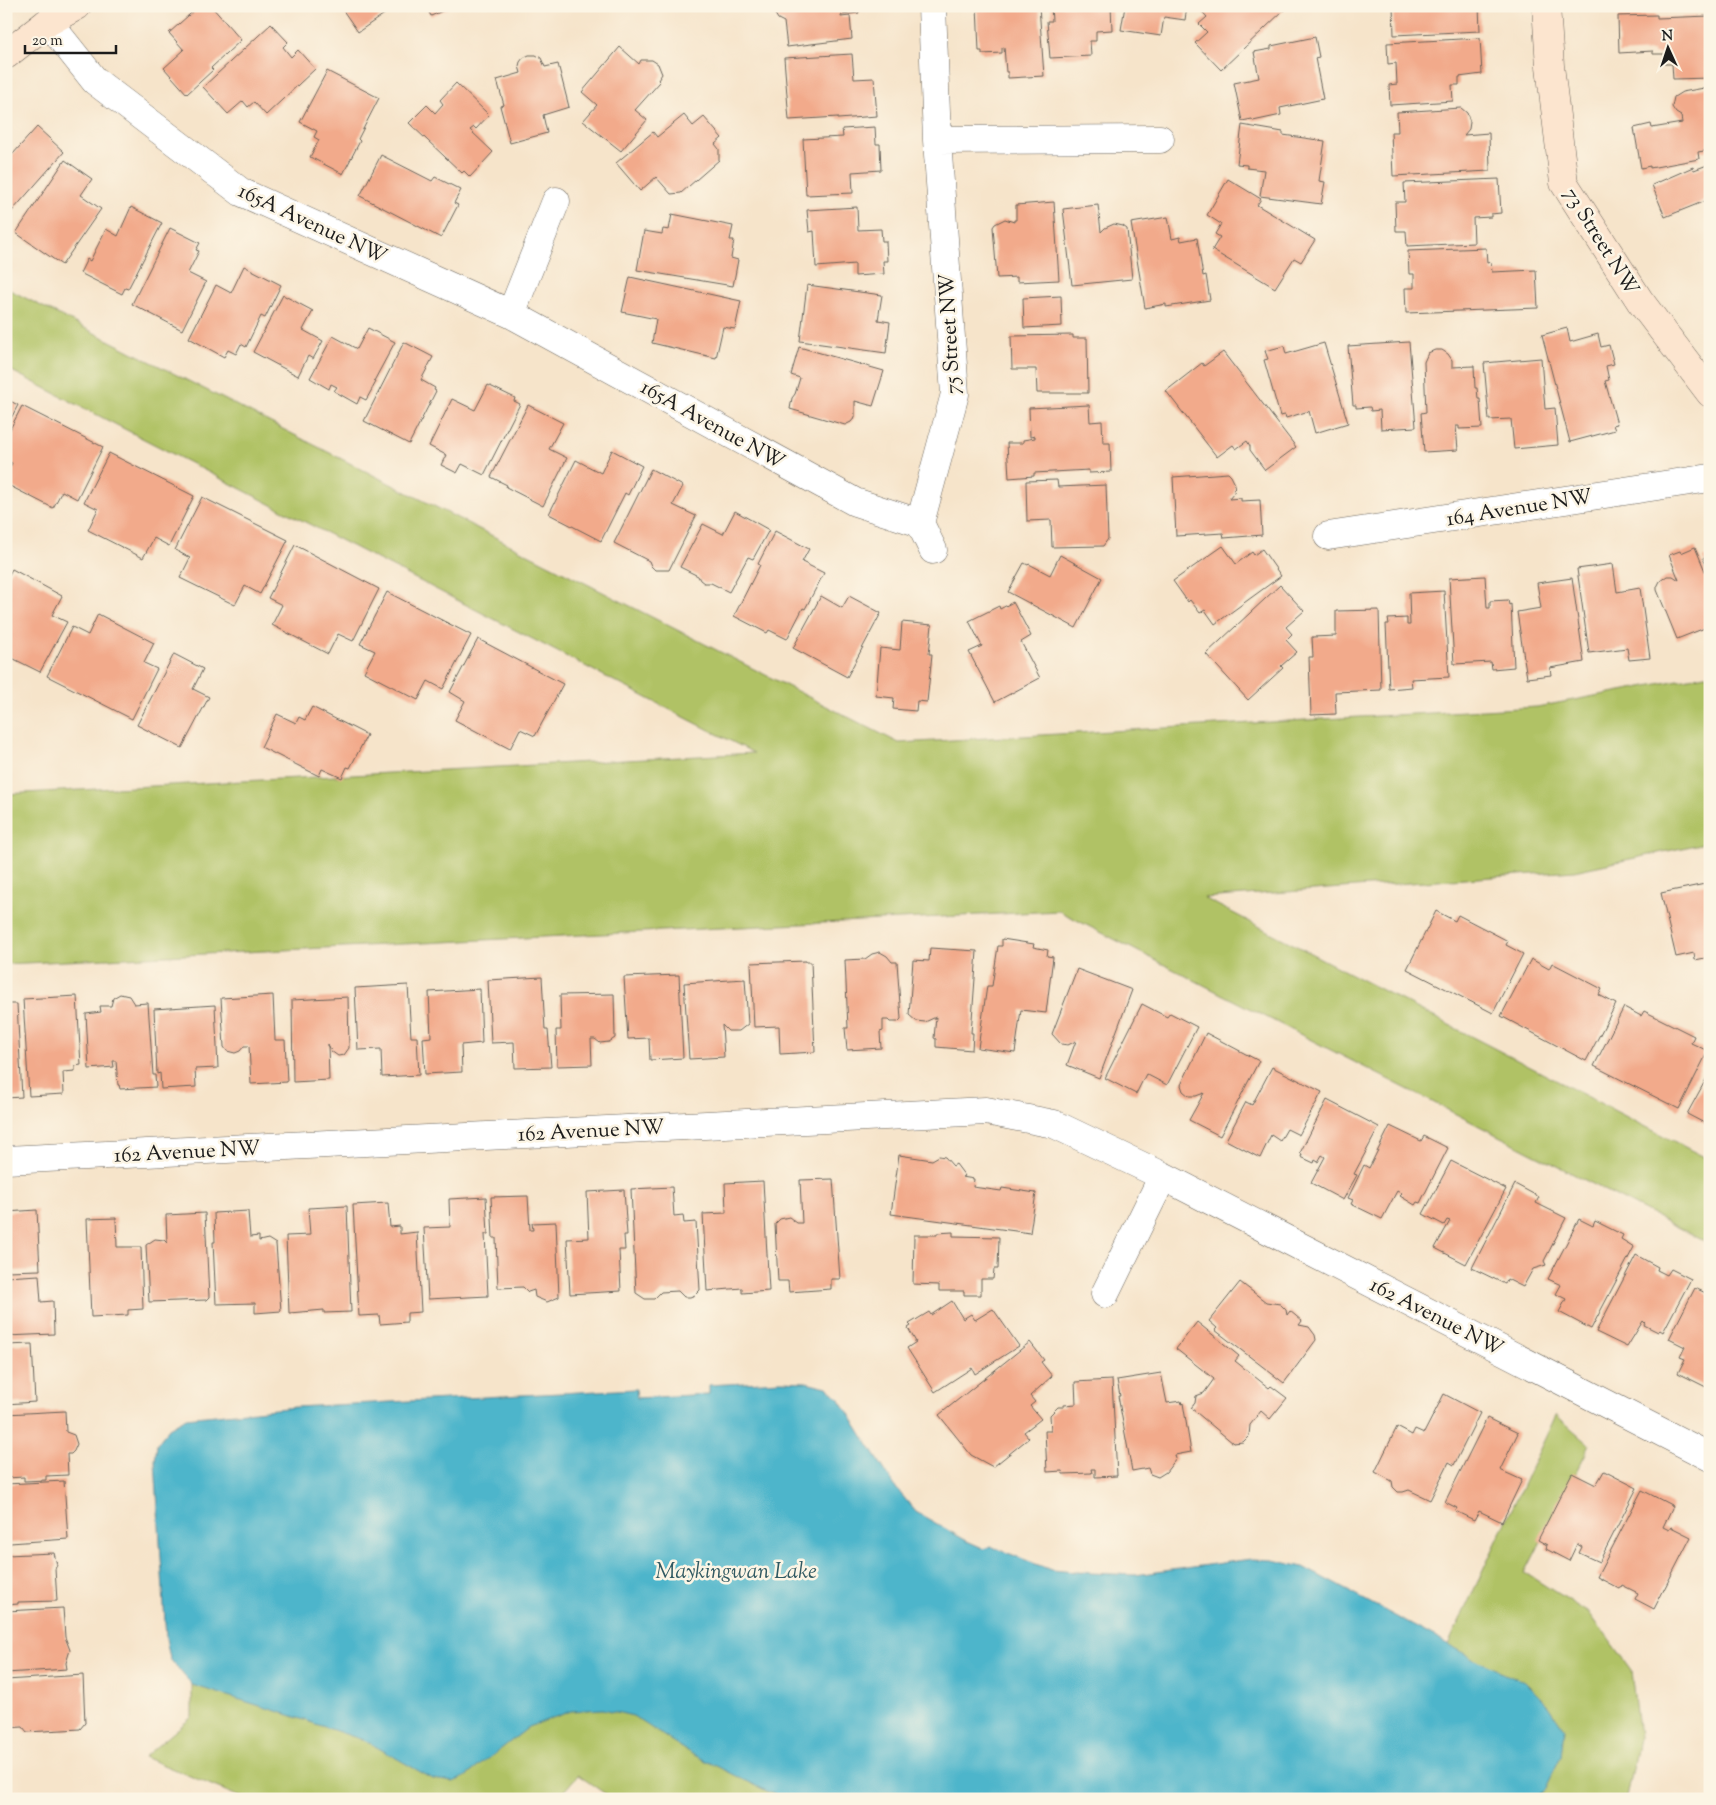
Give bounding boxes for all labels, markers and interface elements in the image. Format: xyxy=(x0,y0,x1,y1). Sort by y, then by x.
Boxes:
scale bar xyxy=(25,22,116,54)
north arrow xyxy=(1644,22,1694,72)
text: N xyxy=(1661,27,1674,47)
text: 20 m xyxy=(32,31,63,52)
street label: 165A Avenue NW xyxy=(233,177,391,272)
street label: 73 Street NW xyxy=(1555,182,1645,302)
street label: 75 Street NW xyxy=(933,273,969,395)
street label: 165A Avenue NW xyxy=(634,374,790,478)
street label: 164 Avenue NW xyxy=(1444,483,1594,535)
street label: 162 Avenue NW xyxy=(517,1113,665,1151)
street label: 162 Avenue NW xyxy=(113,1134,261,1172)
street label: 162 Avenue NW xyxy=(1364,1271,1508,1364)
water label: Maykingwan Lake xyxy=(655,1557,817,1589)

